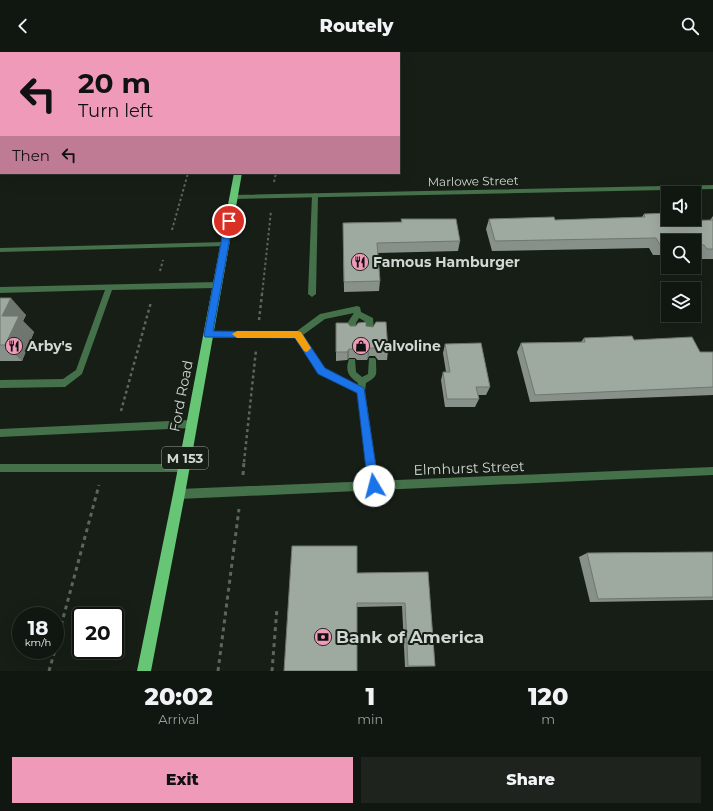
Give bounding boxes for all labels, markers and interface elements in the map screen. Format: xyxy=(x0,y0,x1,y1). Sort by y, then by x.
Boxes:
icon: back xyxy=(12,15,34,37)
text: Routely xyxy=(320,15,393,37)
icon: search xyxy=(679,15,701,37)
text: 20 m xyxy=(78,66,151,100)
icon: left xyxy=(12,68,64,120)
text: Turn left xyxy=(78,100,153,122)
icon: left xyxy=(58,144,80,166)
text: Then xyxy=(12,146,50,165)
street label: Marlowe Street xyxy=(427,173,519,189)
map controls xyxy=(661,186,701,322)
button: sound xyxy=(661,186,701,226)
pin xyxy=(212,204,246,238)
icon: arrive xyxy=(218,210,240,232)
button: search xyxy=(661,234,701,274)
restaurant icon: Famous Hamburger xyxy=(350,252,370,272)
place label: Famous Hamburger xyxy=(373,253,520,271)
button: layers xyxy=(661,282,701,322)
restaurant icon: Arby's xyxy=(4,336,24,356)
shop icon: Valvoline xyxy=(351,336,371,356)
place label: Arby's xyxy=(26,337,73,355)
place label: Valvoline xyxy=(373,337,441,355)
street label: Ford Road xyxy=(165,359,197,433)
road number: M 153 xyxy=(162,447,208,469)
street label: Elmhurst Street xyxy=(413,457,525,479)
position arrow xyxy=(353,465,395,507)
speed limit sign: 20 xyxy=(72,607,124,659)
text: 18 xyxy=(27,616,49,640)
bank icon: Bank of America xyxy=(313,627,333,647)
place label: Bank of America xyxy=(336,627,484,647)
text: km/h xyxy=(25,636,51,649)
text: 20:02 xyxy=(145,682,213,711)
text: 1 xyxy=(365,682,375,711)
text: 120 xyxy=(528,682,568,711)
text: Arrival xyxy=(158,711,199,727)
text: min xyxy=(357,711,383,727)
text: m xyxy=(541,711,555,727)
button: Exit xyxy=(12,757,353,803)
button: Share xyxy=(361,757,701,803)

